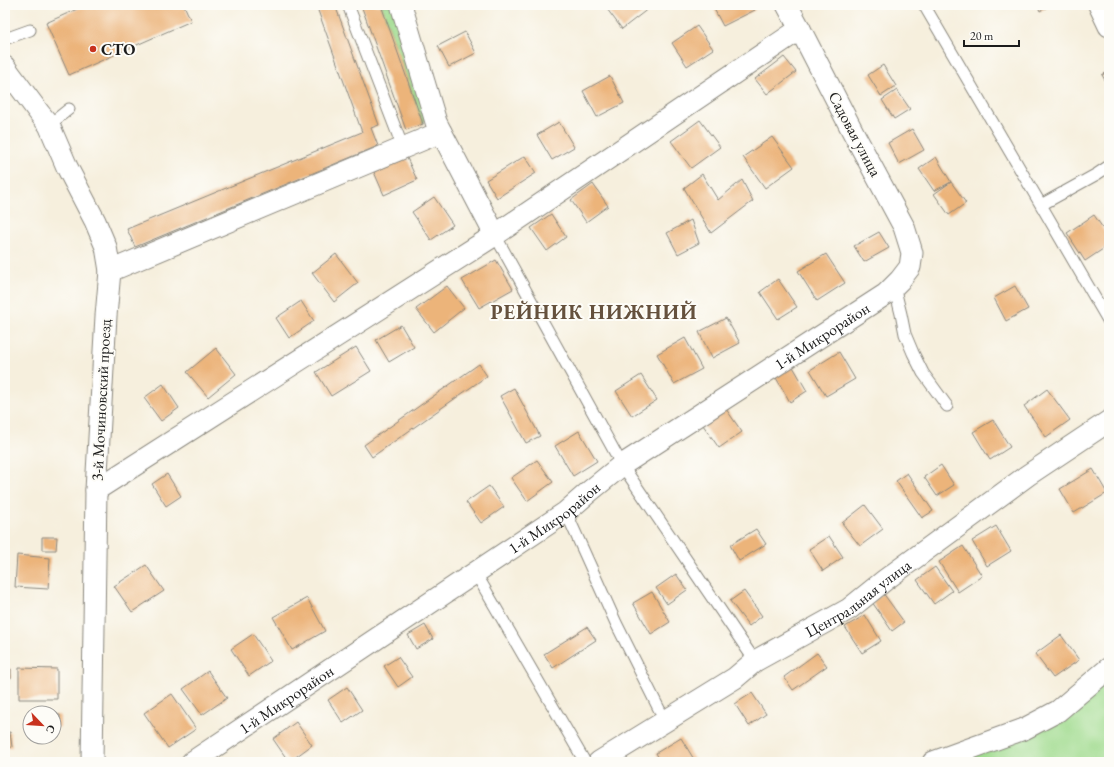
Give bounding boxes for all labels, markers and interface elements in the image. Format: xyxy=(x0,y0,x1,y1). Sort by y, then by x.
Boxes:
scale bar xyxy=(964,22,1019,48)
text: 20 m xyxy=(970,28,994,44)
place label: СТО xyxy=(101,39,135,60)
marker: СТО xyxy=(88,44,98,54)
street label: Садовая улица xyxy=(824,88,887,181)
street label: 1-й Микрорайон xyxy=(770,297,873,374)
district label: РЕЙНИК НИЖНИЙ xyxy=(490,299,698,325)
street label: 3-й Мочиновский проезд xyxy=(86,318,116,481)
street label: 1-й Микрорайон xyxy=(504,477,604,558)
street label: Центральная улица xyxy=(801,554,915,642)
street label: 1-й Микрорайон xyxy=(235,660,337,738)
north arrow xyxy=(22,705,62,745)
text: С xyxy=(43,723,59,736)

